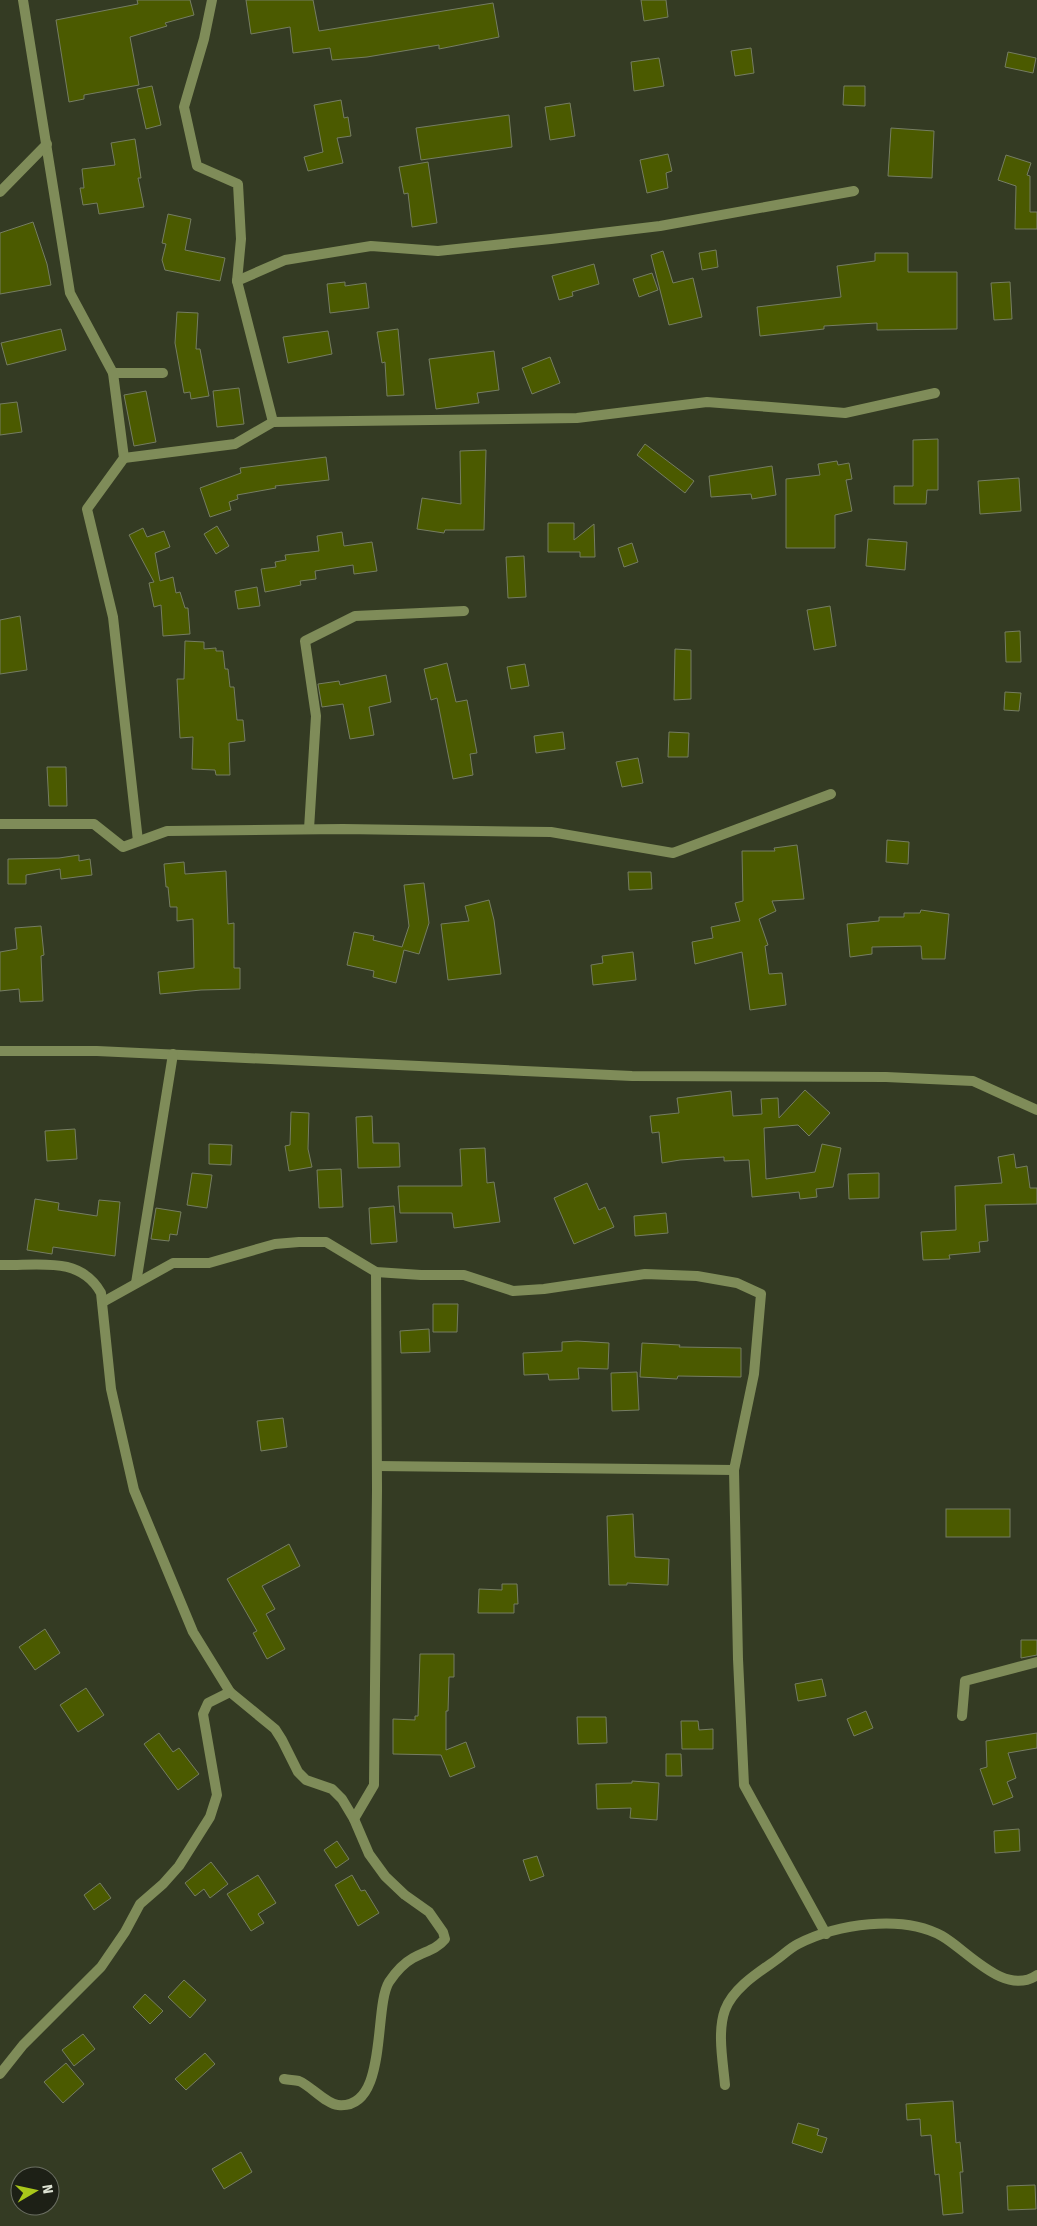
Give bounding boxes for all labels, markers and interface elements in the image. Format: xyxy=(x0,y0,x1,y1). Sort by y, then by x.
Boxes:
north arrow xyxy=(10,2166,60,2216)
text: N xyxy=(38,2183,56,2195)

